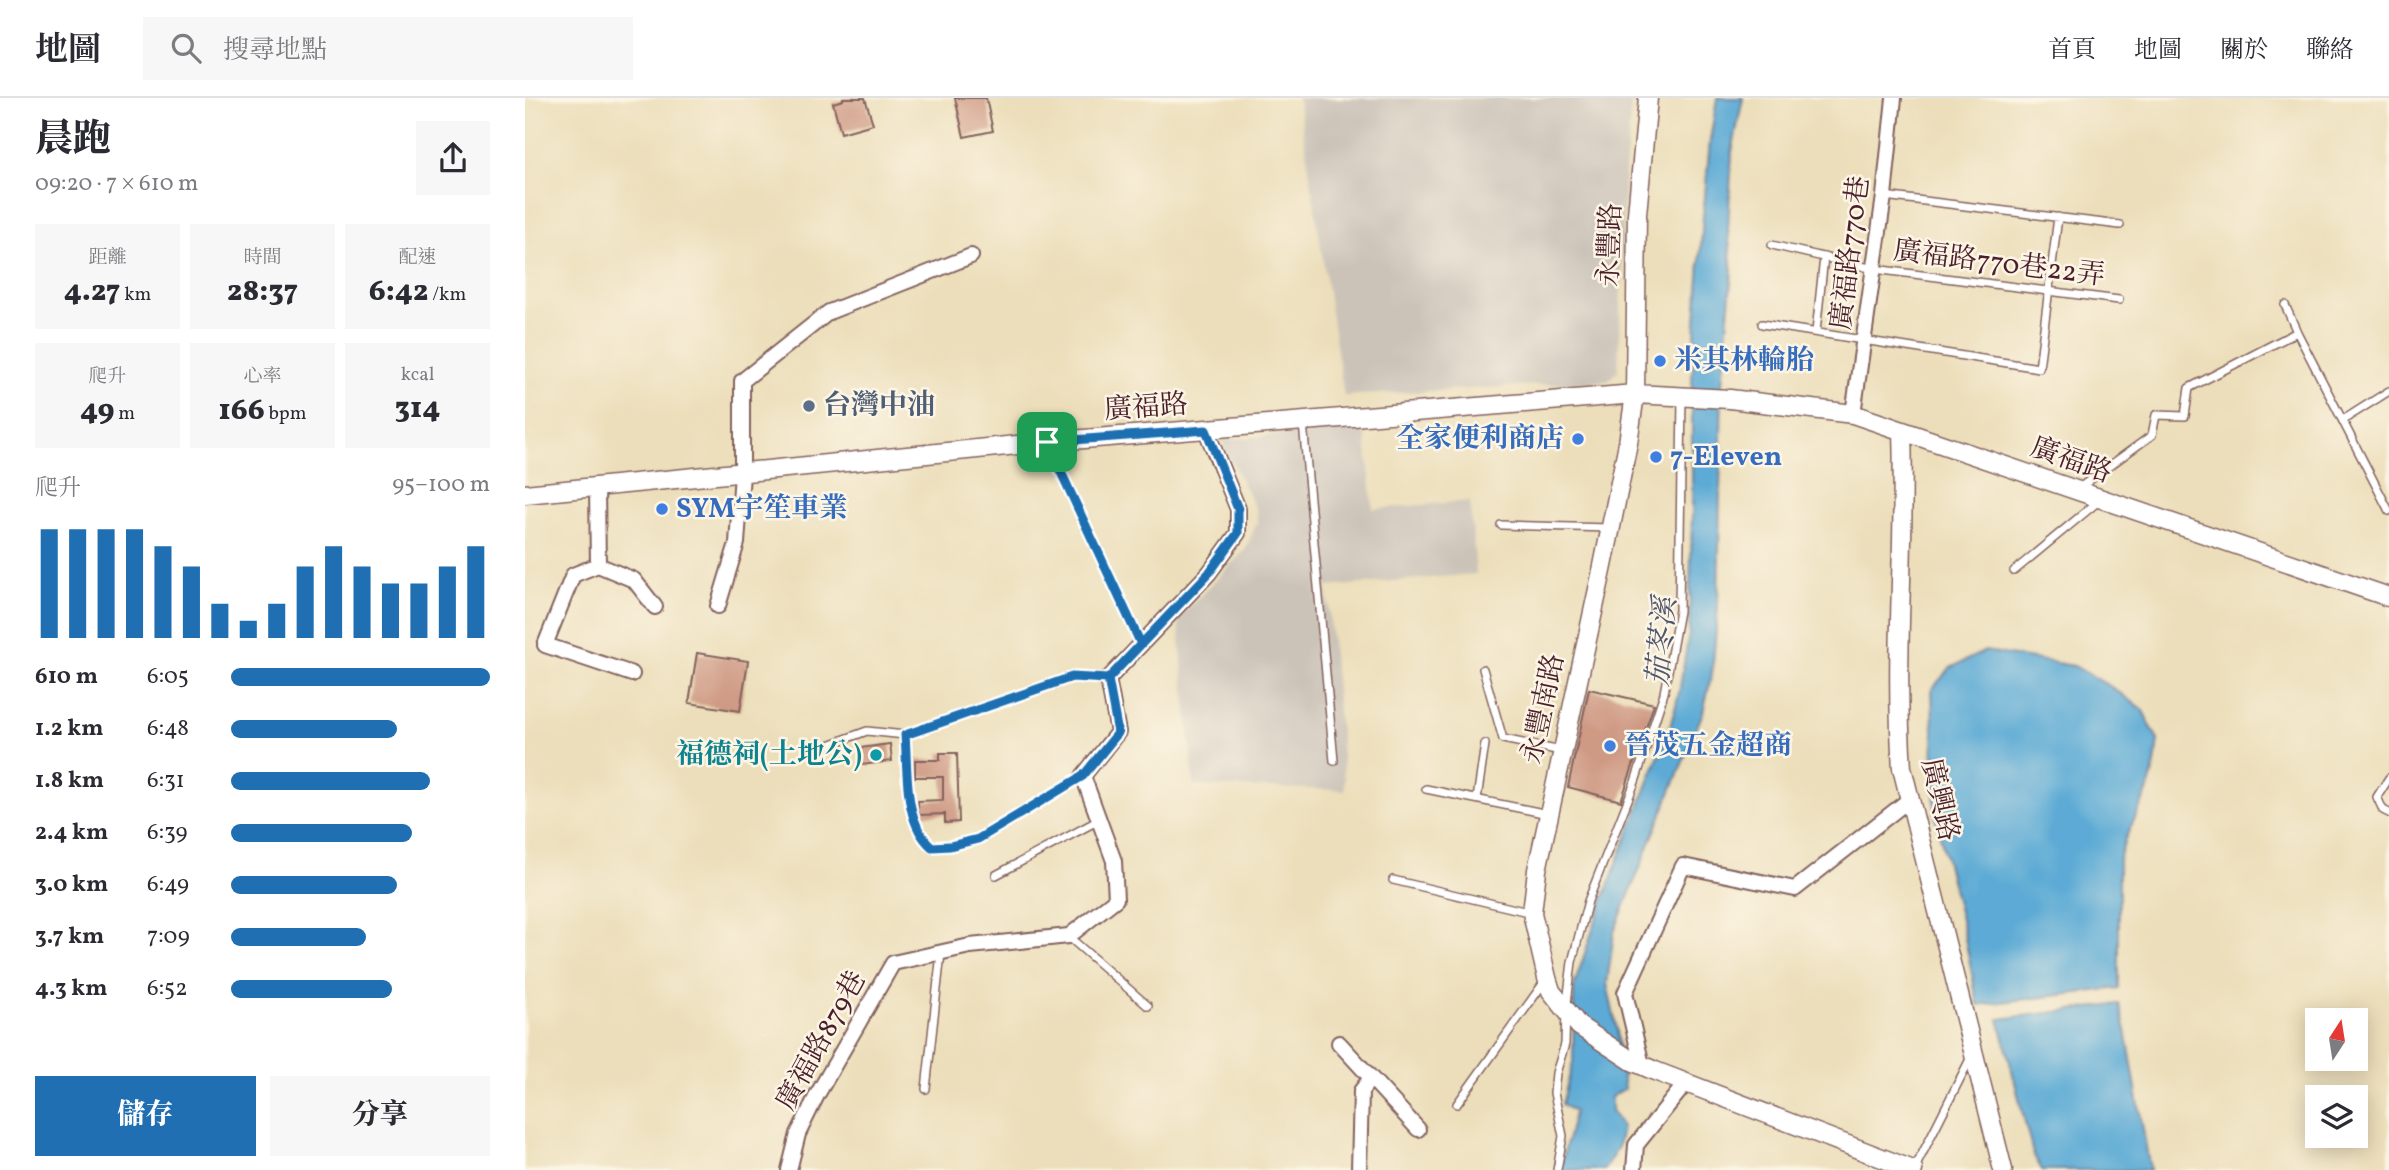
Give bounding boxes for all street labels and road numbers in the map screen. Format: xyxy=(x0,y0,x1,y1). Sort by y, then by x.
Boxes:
street label: 廣福路770巷 xyxy=(1822,174,1880,332)
street label: 永豐路 xyxy=(1590,202,1632,288)
street label: 廣福路770巷22弄 xyxy=(1891,232,2107,296)
street label: 廣福路 xyxy=(1103,386,1189,430)
street label: 廣福路 xyxy=(2025,428,2117,494)
street label: 永豐南路 xyxy=(1513,650,1575,768)
street label: 廣興路 xyxy=(1911,755,1967,845)
street label: 廣福路879巷 xyxy=(768,964,876,1118)

